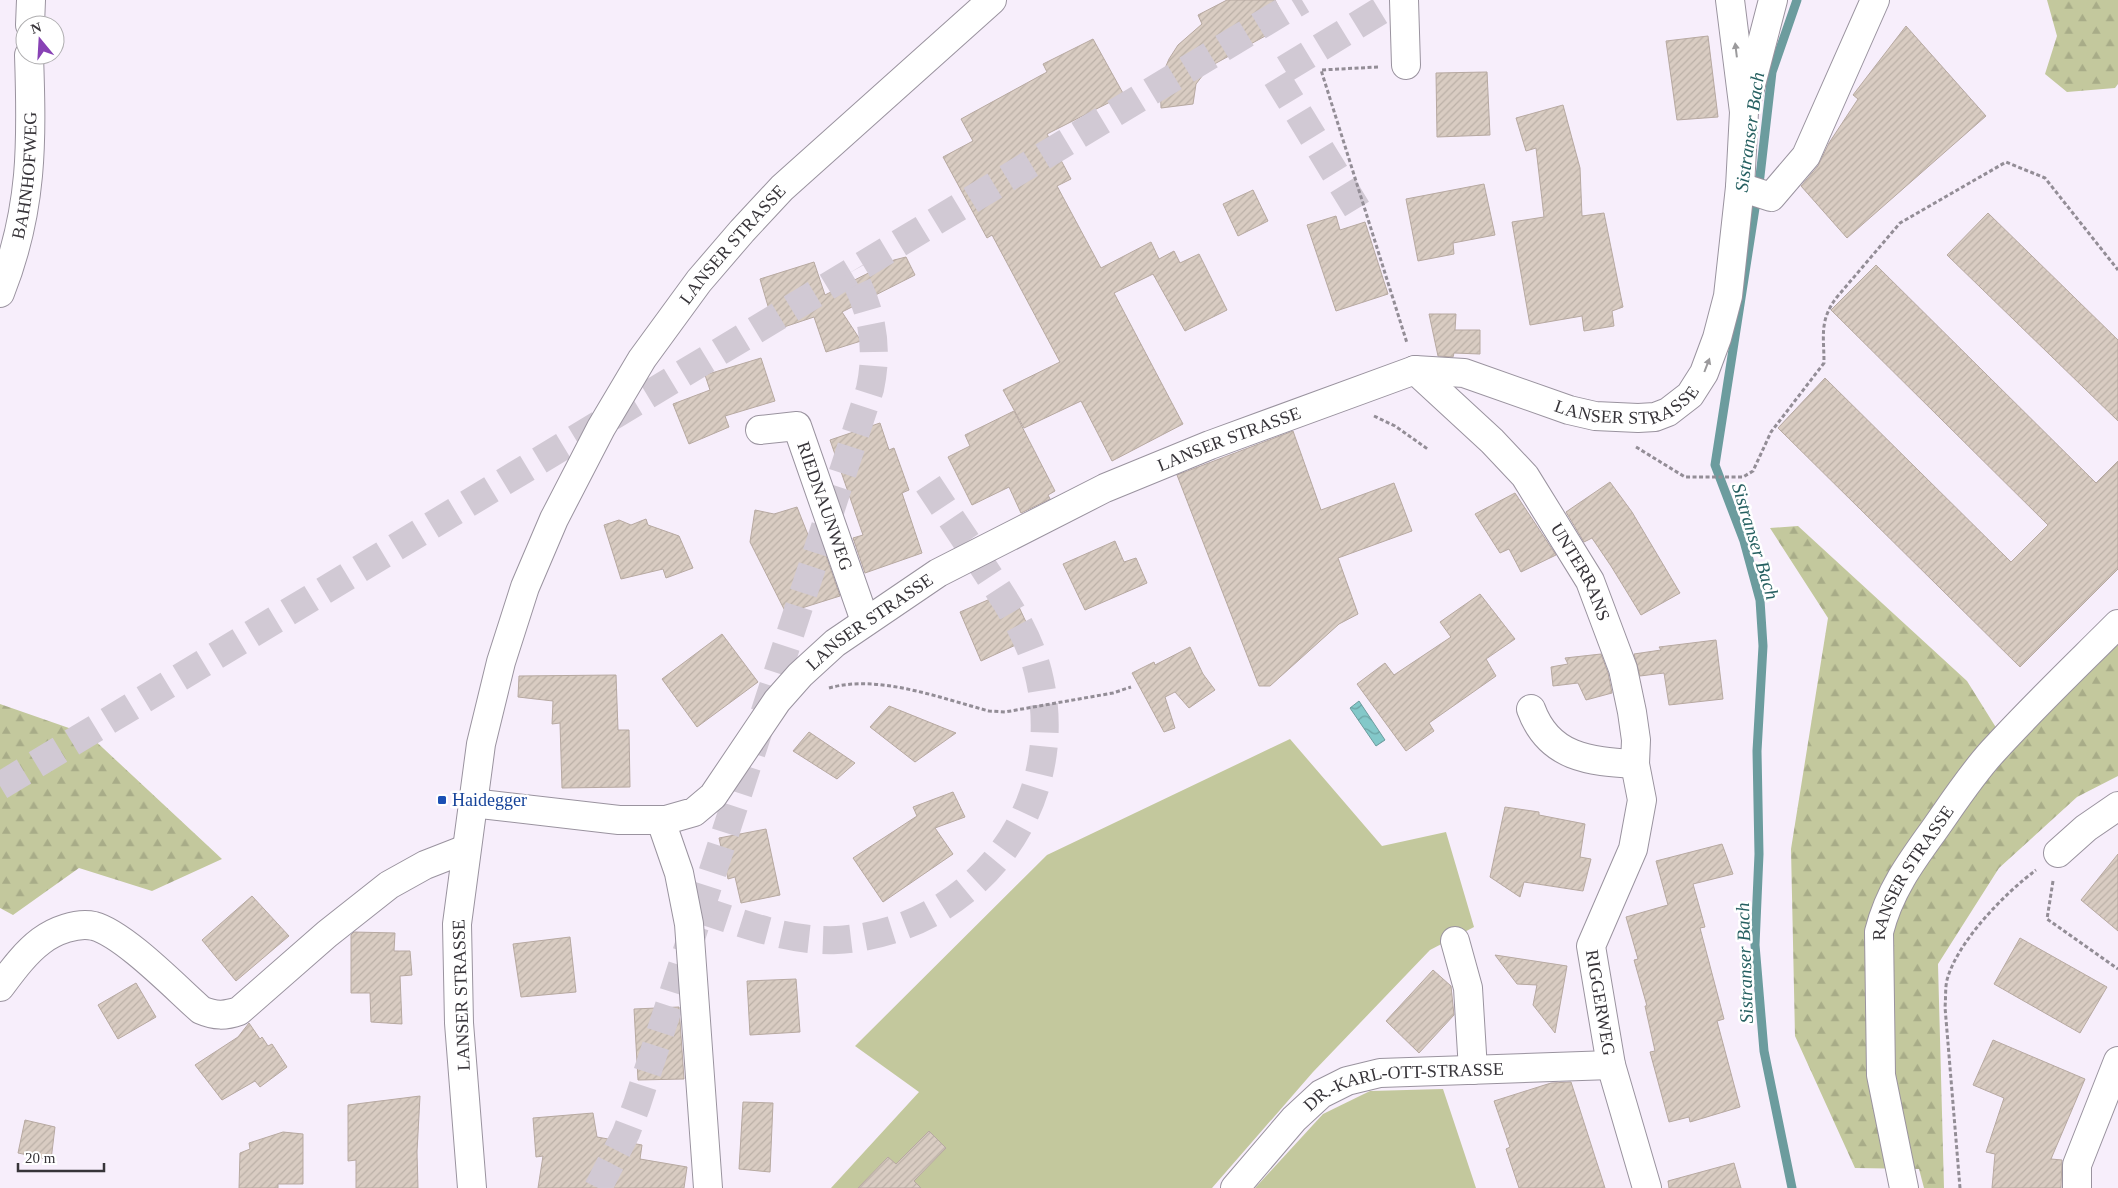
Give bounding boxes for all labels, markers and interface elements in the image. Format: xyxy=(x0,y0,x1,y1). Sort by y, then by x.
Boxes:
north arrow xyxy=(15,15,65,65)
text: N xyxy=(29,19,43,37)
one-way arrow xyxy=(1732,41,1740,57)
water label: Sistranser Bach xyxy=(1731,71,1768,193)
street label: BAHNHOFWEG xyxy=(8,112,40,241)
street label: LANSER STRASSE xyxy=(675,181,790,308)
one-way arrow xyxy=(1704,358,1711,373)
street label: LANSER STRASSE xyxy=(1552,382,1703,428)
street label: LANSER STRASSE xyxy=(1155,403,1303,475)
street label: RIEDNAUNWEG xyxy=(793,439,857,573)
water label: Sistranser Bach xyxy=(1728,480,1783,602)
street label: UNTERRANS xyxy=(1547,519,1614,624)
street label: LANSER STRASSE xyxy=(802,569,937,674)
place label: Haidegger xyxy=(452,790,527,810)
marker: Haidegger xyxy=(436,794,448,806)
street label: RANSER STRASSE xyxy=(1869,802,1958,941)
water label: Sistranser Bach xyxy=(1732,902,1757,1024)
street label: LANSER STRASSE xyxy=(448,919,474,1071)
street label: RIGGERWEG xyxy=(1582,948,1619,1057)
street label: DR.-KARL-OTT-STRASSE xyxy=(1299,1059,1504,1115)
scale bar xyxy=(18,1140,104,1172)
text: 20 m xyxy=(25,1150,56,1166)

